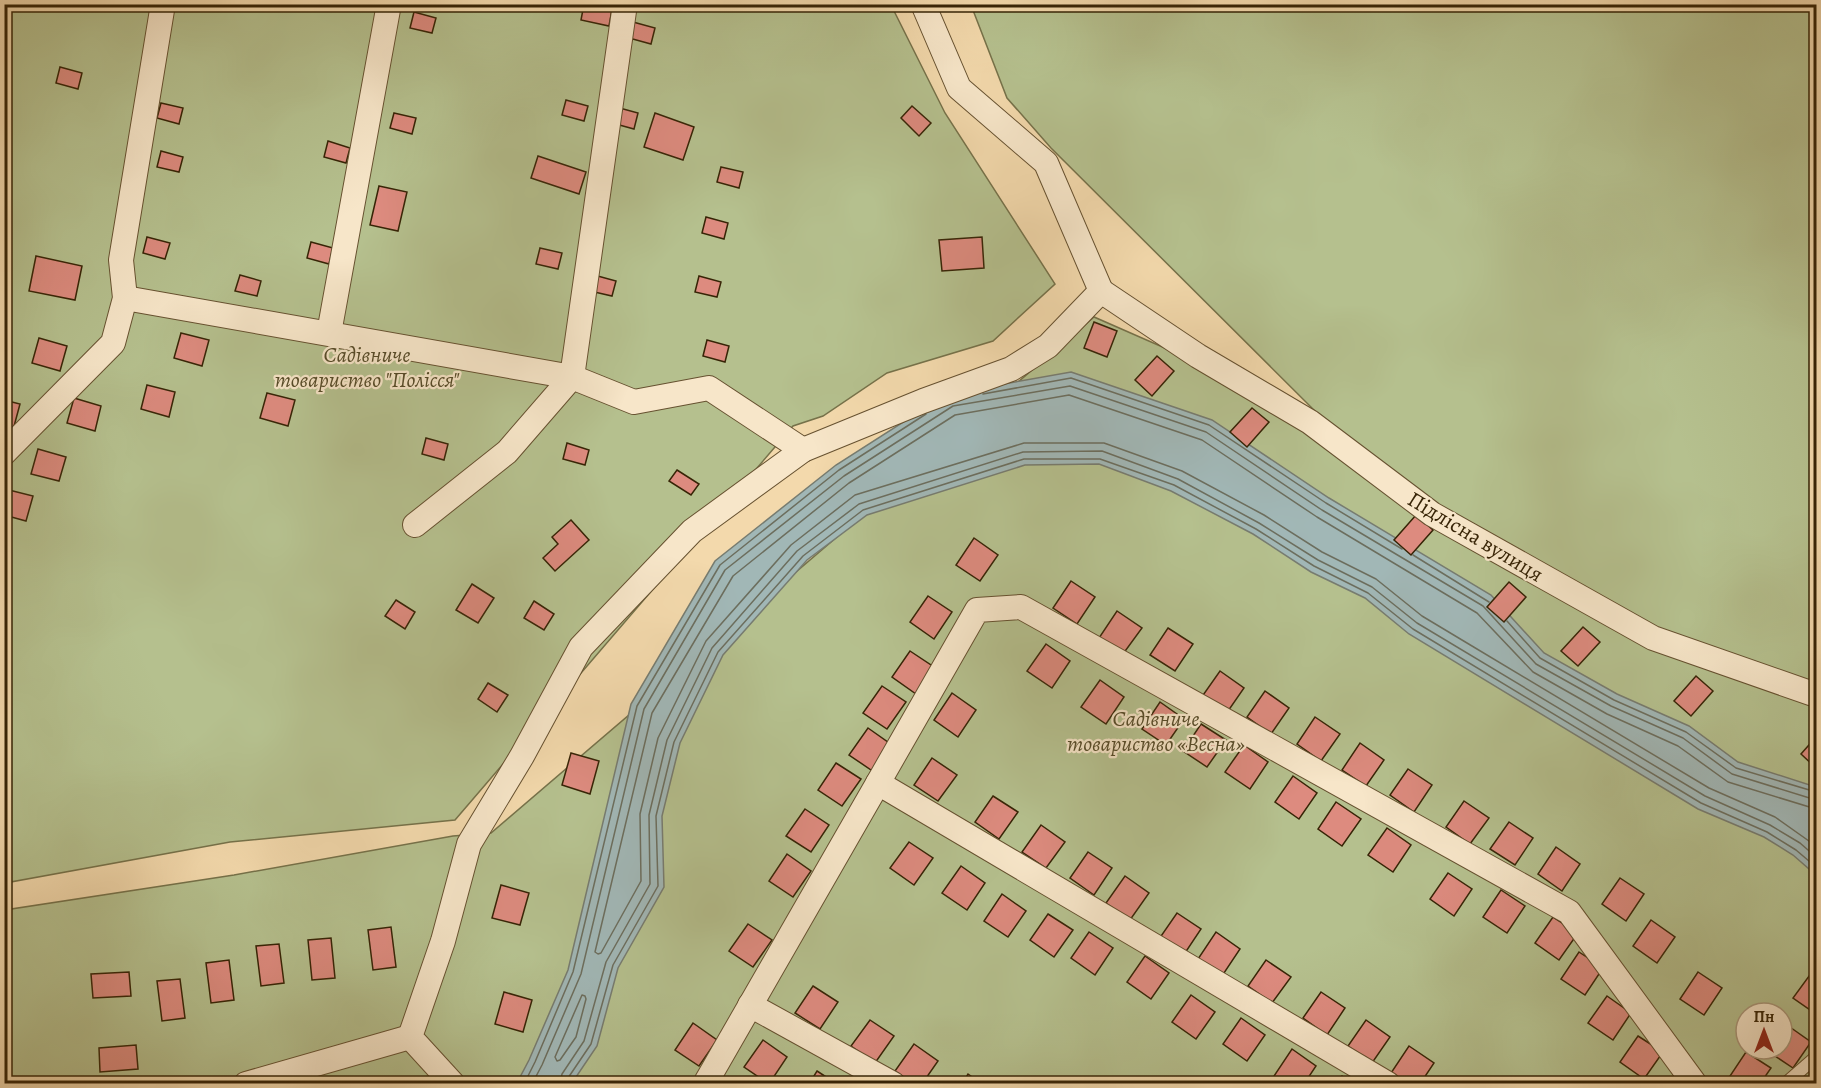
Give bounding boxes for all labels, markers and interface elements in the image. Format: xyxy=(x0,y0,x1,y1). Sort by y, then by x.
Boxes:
park label: Садівниче товариство "Полісся" xyxy=(275,340,460,395)
street label: Підлісна вулиця xyxy=(1402,484,1549,589)
park label: Садівниче товариство «Весна» xyxy=(1067,704,1245,759)
north arrow xyxy=(1734,1001,1794,1061)
text: Пн xyxy=(1754,1006,1774,1028)

